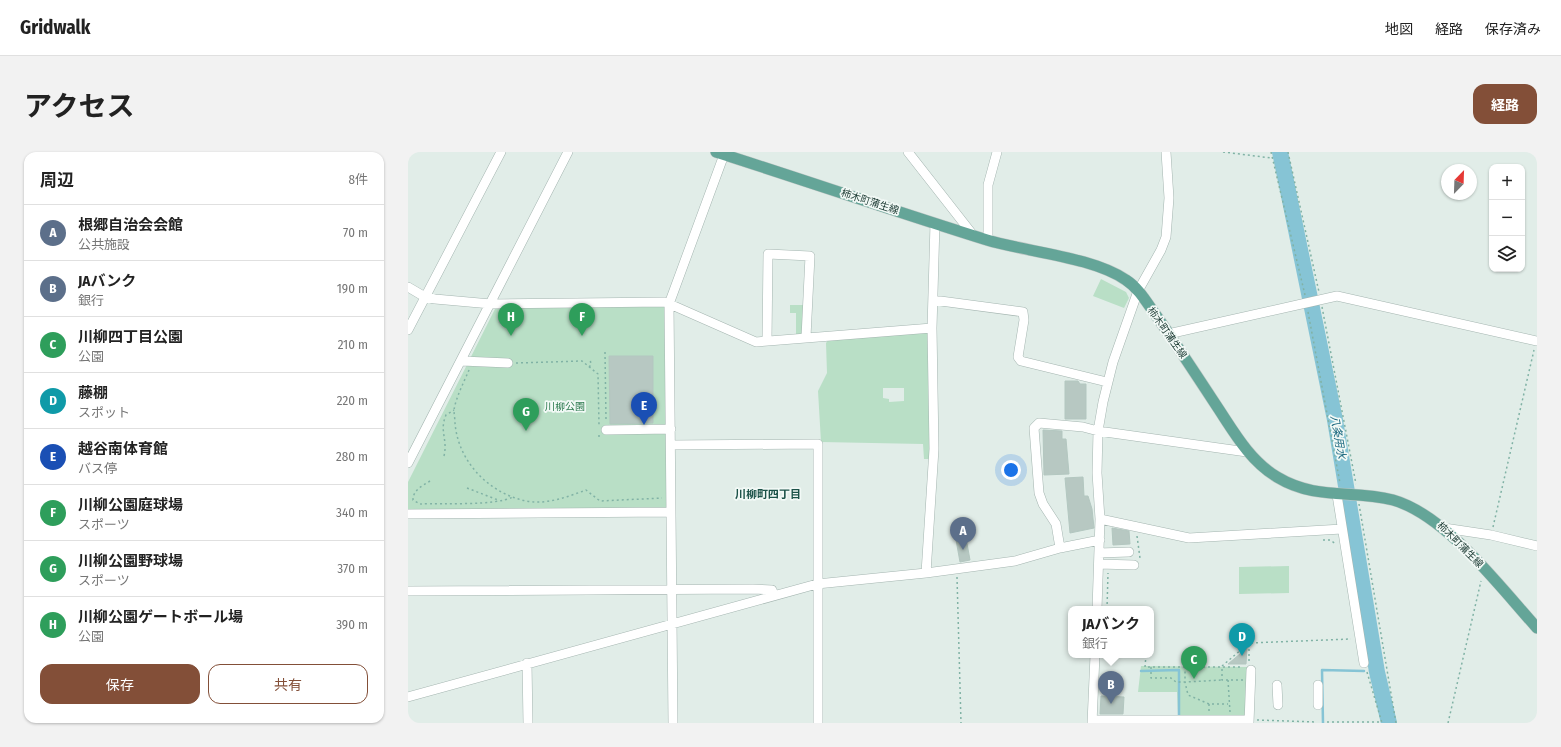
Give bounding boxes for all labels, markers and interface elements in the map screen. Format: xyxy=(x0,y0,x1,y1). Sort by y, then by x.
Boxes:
text: Gridwalk xyxy=(20,16,90,39)
text: 地図 xyxy=(1385,21,1413,38)
text: 経路 xyxy=(1435,21,1463,38)
text: 保存済み xyxy=(1485,21,1541,38)
button: 経路 xyxy=(1473,84,1537,124)
text: アクセス xyxy=(24,90,135,123)
north arrow xyxy=(1441,164,1477,200)
map controls xyxy=(1489,164,1525,272)
button: + xyxy=(1489,164,1525,200)
text: 周辺 xyxy=(40,170,74,191)
text: 8件 xyxy=(348,172,368,187)
street label: 柿木町蒲生線 xyxy=(840,187,900,217)
button: − xyxy=(1489,200,1525,236)
text: 根郷自治会会館 xyxy=(78,216,183,234)
text: A xyxy=(49,225,57,240)
text: 70 m xyxy=(343,225,368,240)
button: layers xyxy=(1489,236,1525,272)
text: 公共施設 xyxy=(78,237,130,252)
text: JAバンク xyxy=(78,272,136,290)
text: B xyxy=(49,281,57,296)
text: 190 m xyxy=(337,281,368,296)
text: 銀行 xyxy=(78,293,104,308)
pin: H xyxy=(498,303,524,336)
pin: F xyxy=(569,303,595,336)
street label: 柿木町蒲生線 xyxy=(1145,305,1189,361)
text: 川柳四丁目公園 xyxy=(78,328,183,346)
text: C xyxy=(50,337,56,352)
text: 210 m xyxy=(338,337,368,352)
text: 公園 xyxy=(78,349,104,364)
text: 藤棚 xyxy=(78,384,108,402)
pin: E xyxy=(631,392,657,425)
text: D xyxy=(49,393,57,408)
text: 220 m xyxy=(337,393,368,408)
pin: G xyxy=(513,398,539,431)
park label: 川柳公園 xyxy=(545,401,585,413)
text: スポット xyxy=(78,405,130,420)
water label: 八条用水 xyxy=(1328,414,1348,461)
text: 越谷南体育館 xyxy=(78,440,168,458)
text: E xyxy=(50,449,56,464)
text: 280 m xyxy=(336,449,368,464)
your location xyxy=(1001,460,1021,480)
text: バス停 xyxy=(78,461,117,476)
district label: 川柳町四丁目 xyxy=(735,488,801,501)
text: 川柳公園庭球場 xyxy=(78,496,183,514)
text: F xyxy=(50,505,56,520)
text: 340 m xyxy=(336,505,368,520)
text: スポーツ xyxy=(78,517,130,532)
pin: A xyxy=(950,517,976,550)
street label: 柿木町蒲生線 xyxy=(1435,520,1485,570)
text: 川柳公園野球場 xyxy=(78,552,183,570)
text: G xyxy=(49,561,57,576)
text: 370 m xyxy=(337,561,368,576)
text: スポーツ xyxy=(78,573,130,588)
popup xyxy=(1068,606,1154,658)
text: 川柳公園ゲートボール場 xyxy=(78,608,243,626)
text: JAバンク xyxy=(1082,615,1140,633)
text: H xyxy=(49,617,57,632)
text: 390 m xyxy=(336,617,368,632)
pin: D xyxy=(1229,623,1255,656)
text: 公園 xyxy=(78,629,104,644)
text: 銀行 xyxy=(1082,636,1108,651)
pin: C xyxy=(1181,646,1207,679)
button: 保存 xyxy=(40,664,200,704)
button: 共有 xyxy=(208,664,368,704)
pin: B xyxy=(1098,671,1124,704)

